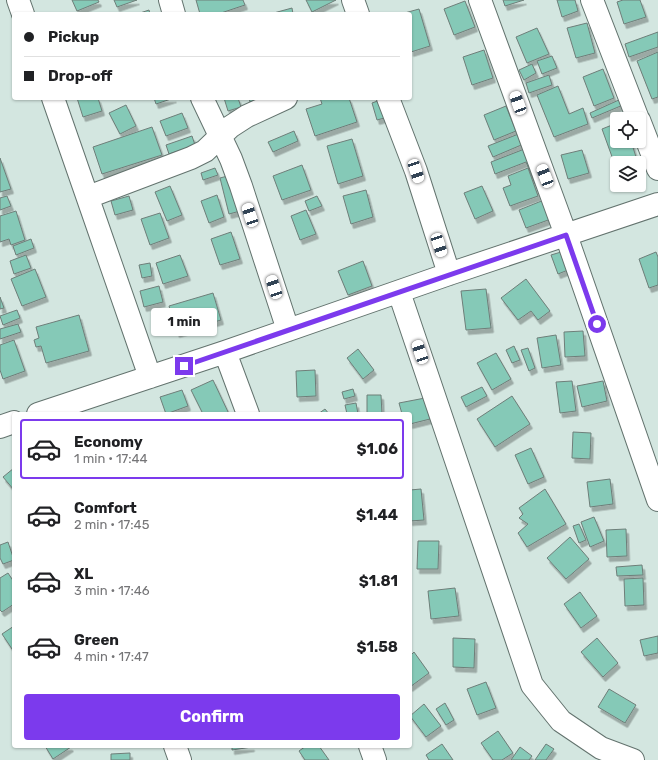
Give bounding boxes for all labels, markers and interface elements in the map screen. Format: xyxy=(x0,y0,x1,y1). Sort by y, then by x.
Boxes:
text: Pickup xyxy=(48,28,99,46)
text: Drop-off xyxy=(48,67,112,85)
car xyxy=(508,90,528,116)
map controls xyxy=(610,112,646,192)
button: locate xyxy=(610,112,646,148)
button: layers xyxy=(610,156,646,192)
car xyxy=(407,158,425,184)
car xyxy=(535,163,555,189)
car xyxy=(241,202,259,228)
car xyxy=(430,232,448,258)
car xyxy=(265,274,283,300)
callout: 1 min xyxy=(151,308,217,336)
text: 1 min xyxy=(167,314,201,329)
route start xyxy=(588,315,606,333)
car xyxy=(410,339,430,365)
route end xyxy=(175,357,193,375)
icon: car xyxy=(26,431,62,467)
text: Economy xyxy=(74,433,143,451)
text: $1.06 xyxy=(356,440,398,458)
text: 1 min · 17:44 xyxy=(74,451,148,466)
icon: car xyxy=(26,497,62,533)
text: Comfort xyxy=(74,499,137,517)
text: $1.44 xyxy=(356,506,398,524)
text: 2 min · 17:45 xyxy=(74,517,149,532)
icon: car xyxy=(26,563,62,599)
text: XL xyxy=(74,565,93,583)
text: $1.81 xyxy=(359,572,398,590)
text: 3 min · 17:46 xyxy=(74,583,150,598)
icon: car xyxy=(26,629,62,665)
text: Green xyxy=(74,631,119,649)
text: $1.58 xyxy=(356,638,398,656)
text: 4 min · 17:47 xyxy=(74,649,149,664)
button: Confirm xyxy=(24,694,400,740)

